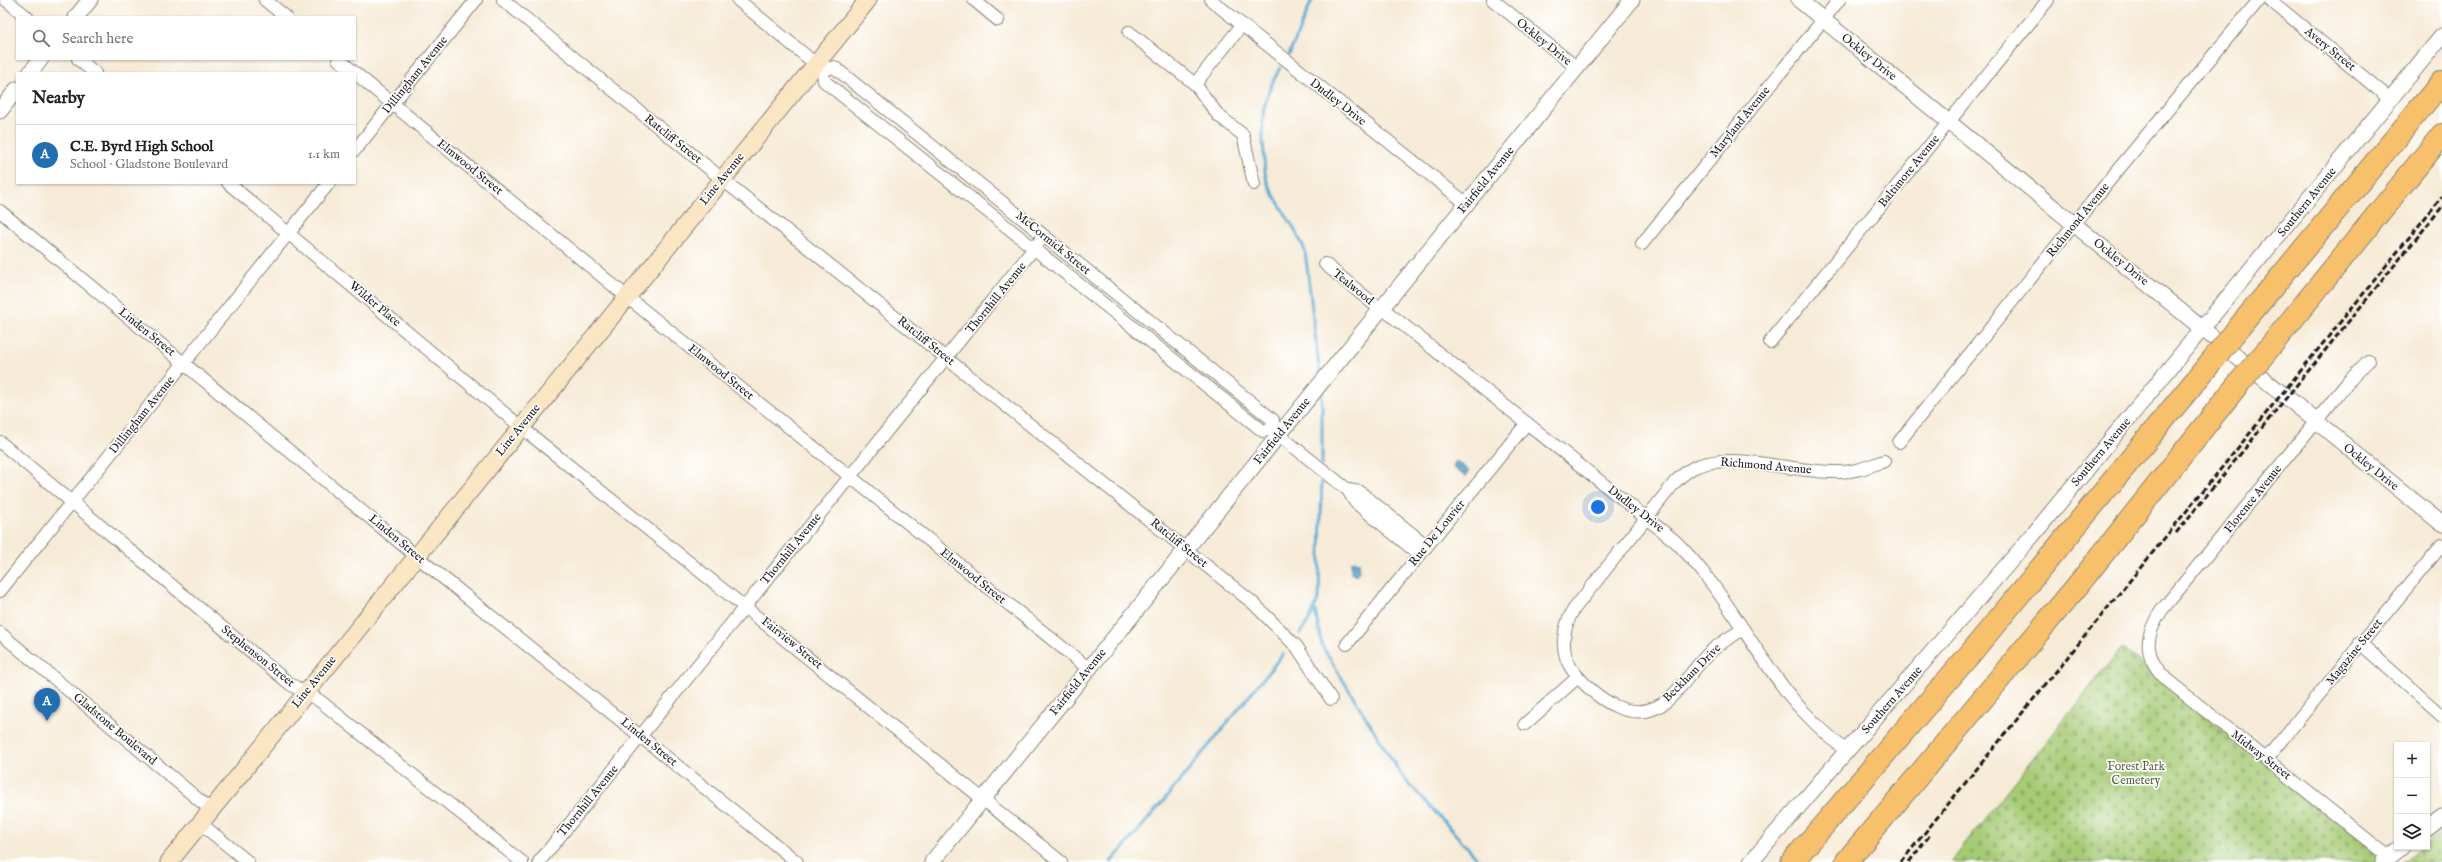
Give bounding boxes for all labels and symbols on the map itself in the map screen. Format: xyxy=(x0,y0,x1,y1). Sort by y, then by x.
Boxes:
street label: Ockley Drive xyxy=(1513,15,1575,69)
street label: Avery Street xyxy=(2301,23,2359,74)
street label: Ockley Drive xyxy=(1838,30,1900,84)
street label: Dillingham Avenue xyxy=(379,33,451,117)
street label: Dudley Drive xyxy=(1307,75,1370,129)
street label: Maryland Avenue xyxy=(1707,83,1774,161)
street label: Ratcliff Street xyxy=(641,111,705,167)
street label: Baltimore Avenue xyxy=(1875,131,1943,210)
street label: Elmwood Street xyxy=(434,136,506,198)
street label: Fairfield Avenue xyxy=(1454,143,1518,216)
street label: Line Avenue xyxy=(696,149,748,208)
street label: Southern Avenue xyxy=(2274,164,2340,240)
street label: Richmond Avenue xyxy=(2043,179,2113,260)
street label: McCormick Street xyxy=(1012,208,1094,278)
street label: Ockley Drive xyxy=(2090,235,2152,289)
street label: Thornhill Avenue xyxy=(963,259,1030,337)
street label: Tealwood xyxy=(1329,266,1377,308)
street label: Wilder Place xyxy=(346,278,404,330)
street label: Linden Street xyxy=(116,304,178,360)
street label: Ratcliff Street xyxy=(894,313,958,369)
street label: Elmwood Street xyxy=(685,341,757,403)
street label: Dillingham Avenue xyxy=(106,373,178,457)
street label: Fairfield Avenue xyxy=(1250,394,1314,467)
street label: Line Avenue xyxy=(492,400,544,459)
street label: Southern Avenue xyxy=(2068,414,2134,489)
street label: Ockley Drive xyxy=(2340,440,2402,494)
street label: Richmond Avenue xyxy=(1720,455,1813,478)
street label: Florence Avenue xyxy=(2221,461,2285,536)
street label: Dudley Drive xyxy=(1605,482,1668,536)
street label: Rue De Louvier xyxy=(1406,496,1469,569)
your location xyxy=(1588,497,1608,517)
street label: Thornhill Avenue xyxy=(758,510,825,588)
street label: Linden Street xyxy=(366,511,428,567)
street label: Ratcliff Street xyxy=(1147,515,1211,571)
street label: Elmwood Street xyxy=(937,545,1009,607)
street label: Fairview Street xyxy=(758,614,826,672)
street label: Magazine Street xyxy=(2323,616,2385,688)
street label: Stephenson Street xyxy=(218,622,298,691)
street label: Beckham Drive xyxy=(1660,640,1725,705)
street label: Fairfield Avenue xyxy=(1046,645,1110,718)
street label: Line Avenue xyxy=(288,652,340,711)
street label: Southern Avenue xyxy=(1858,663,1926,737)
pin: A xyxy=(34,688,60,721)
street label: Gladstone Boulevard xyxy=(70,690,160,769)
street label: Linden Street xyxy=(618,714,680,770)
street label: Midway Street xyxy=(2228,727,2294,783)
park label: Forest Park Cemetery xyxy=(2107,759,2165,788)
street label: Thornhill Avenue xyxy=(555,762,622,840)

